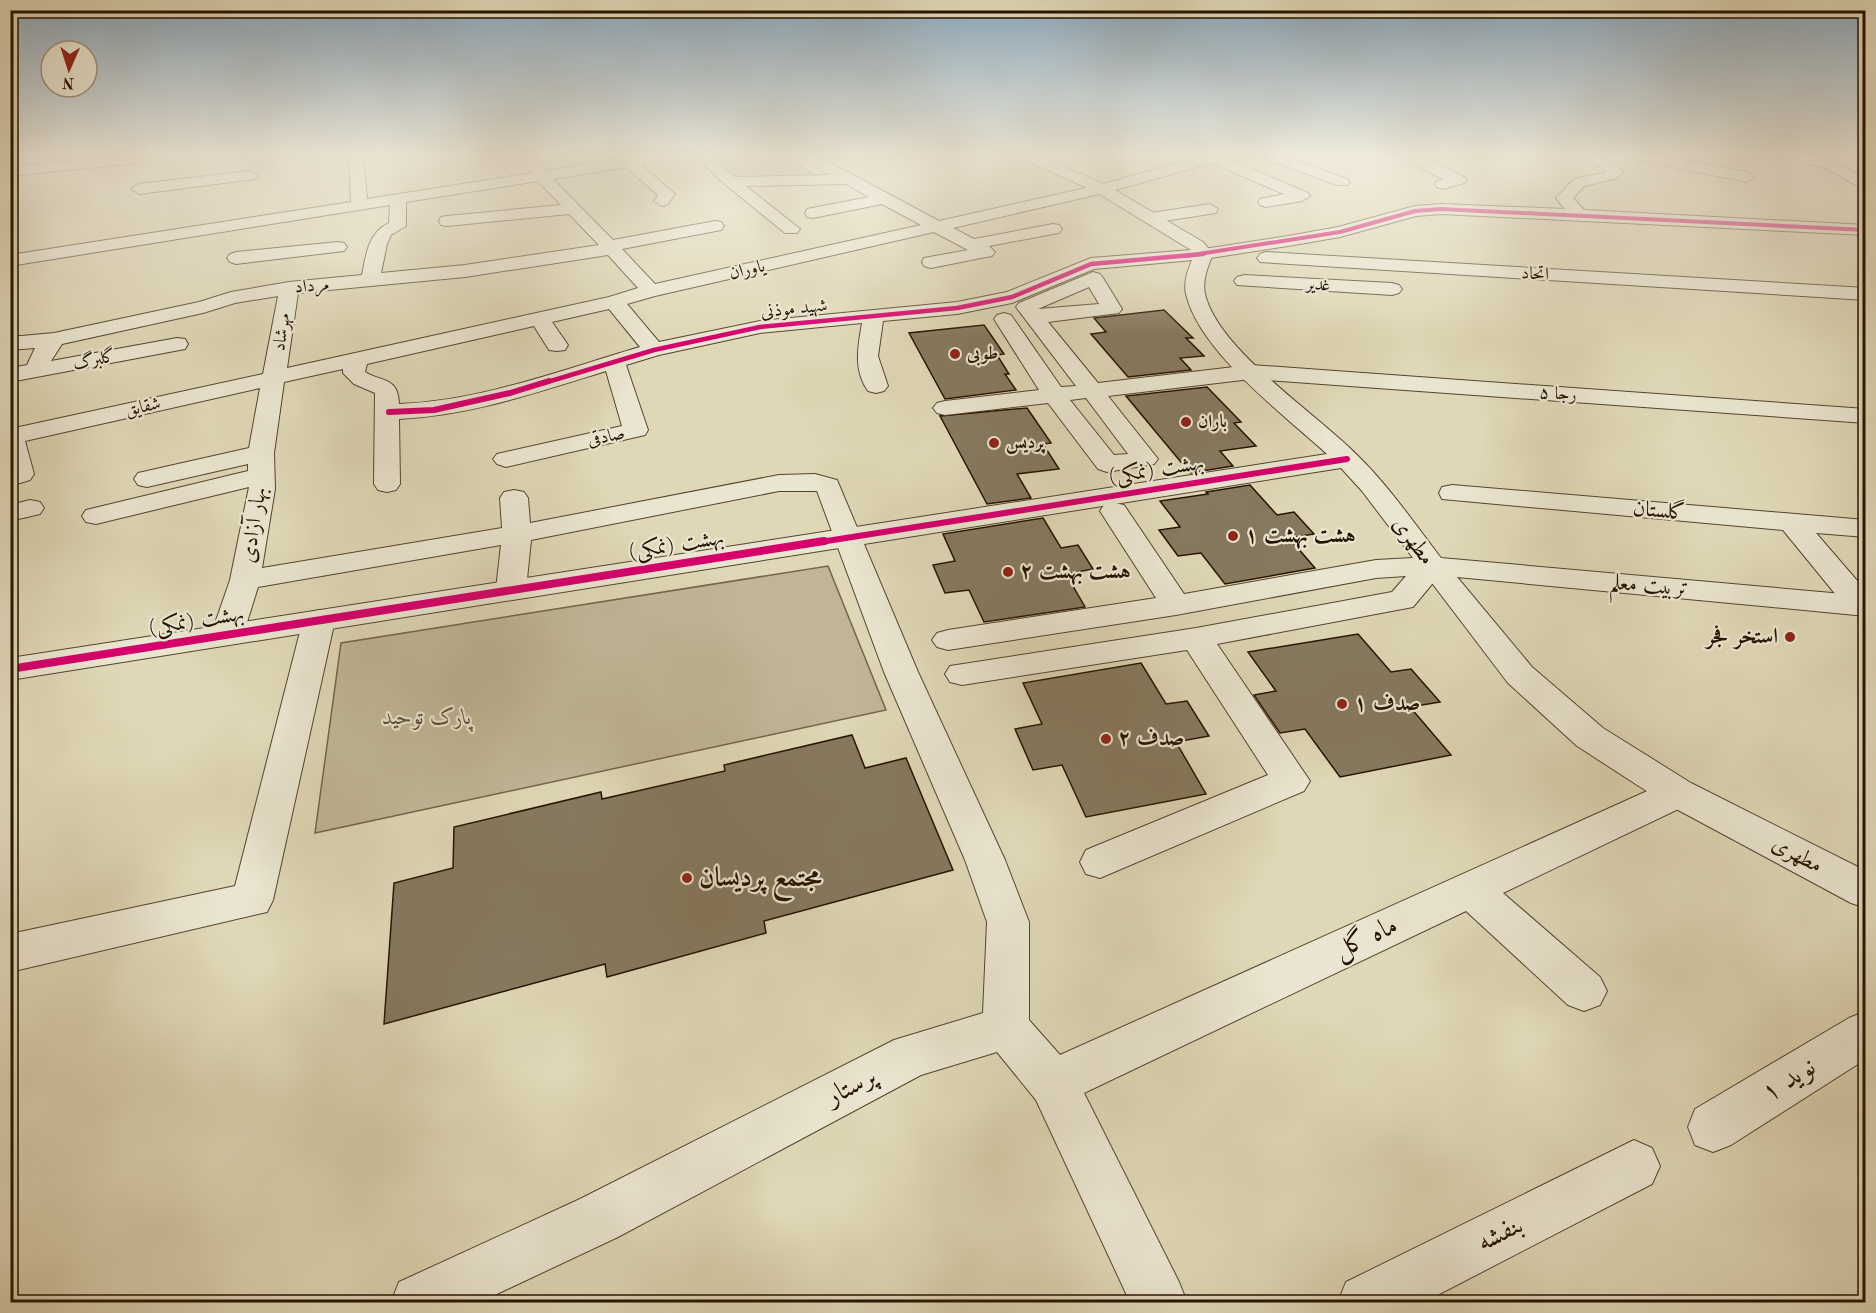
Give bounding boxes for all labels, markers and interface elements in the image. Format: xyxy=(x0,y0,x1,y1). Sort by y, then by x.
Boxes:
north arrow xyxy=(39,39,99,99)
text: N xyxy=(61,74,75,90)
street label: یاوران xyxy=(727,257,768,284)
street label: اتحاد xyxy=(1521,264,1549,284)
street label: غدیر xyxy=(1304,275,1330,295)
street label: مرداد xyxy=(294,276,330,299)
street label: شهید موذنی xyxy=(760,297,828,323)
street label: مهرشاد xyxy=(270,312,296,353)
street label: گلبرگ xyxy=(71,344,117,374)
place label: طوبی xyxy=(966,345,998,366)
marker: طوبی xyxy=(948,347,962,361)
street label: رجا ۵ xyxy=(1538,384,1577,405)
street label: شقایق xyxy=(124,394,163,421)
place label: باران xyxy=(1198,413,1227,432)
marker: باران xyxy=(1179,415,1193,429)
street label: صادقی xyxy=(586,423,626,450)
place label: پردیس xyxy=(1006,434,1046,454)
marker: پردیس xyxy=(987,436,1001,450)
street label: بهشت (نمکی) xyxy=(1106,451,1206,491)
street label: بهار آزادی xyxy=(233,485,273,565)
street label: گلستان xyxy=(1632,494,1687,524)
street label: مطهری xyxy=(1386,513,1438,570)
place label: هشت بهشت ۱ xyxy=(1245,525,1356,550)
street label: بهشت (نمکی) xyxy=(626,526,726,566)
marker: هشت بهشت ۱ xyxy=(1226,529,1240,543)
place label: هشت بهشت ۲ xyxy=(1020,561,1131,586)
marker: هشت بهشت ۲ xyxy=(1001,565,1015,579)
street label: تربیت معلم xyxy=(1608,572,1689,610)
street label: بهشت (نمکی) xyxy=(146,602,246,642)
place label: استخر فجر xyxy=(1704,625,1778,650)
marker: استخر فجر xyxy=(1783,630,1797,644)
place label: صدف ۱ xyxy=(1354,693,1420,715)
marker: صدف ۱ xyxy=(1335,697,1349,711)
park label: پارک توحید xyxy=(382,706,473,733)
place label: صدف ۲ xyxy=(1118,728,1184,750)
marker: صدف ۲ xyxy=(1099,732,1113,746)
street label: مطهری xyxy=(1767,833,1826,879)
place label: مجتمع پردیسان xyxy=(699,865,822,902)
marker: مجتمع پردیسان xyxy=(680,871,694,885)
street label: ماه گل xyxy=(1329,908,1403,968)
street label: نوید ۱ xyxy=(1757,1053,1822,1108)
street label: پرستار xyxy=(819,1062,883,1114)
street label: بنفشه xyxy=(1473,1211,1528,1258)

